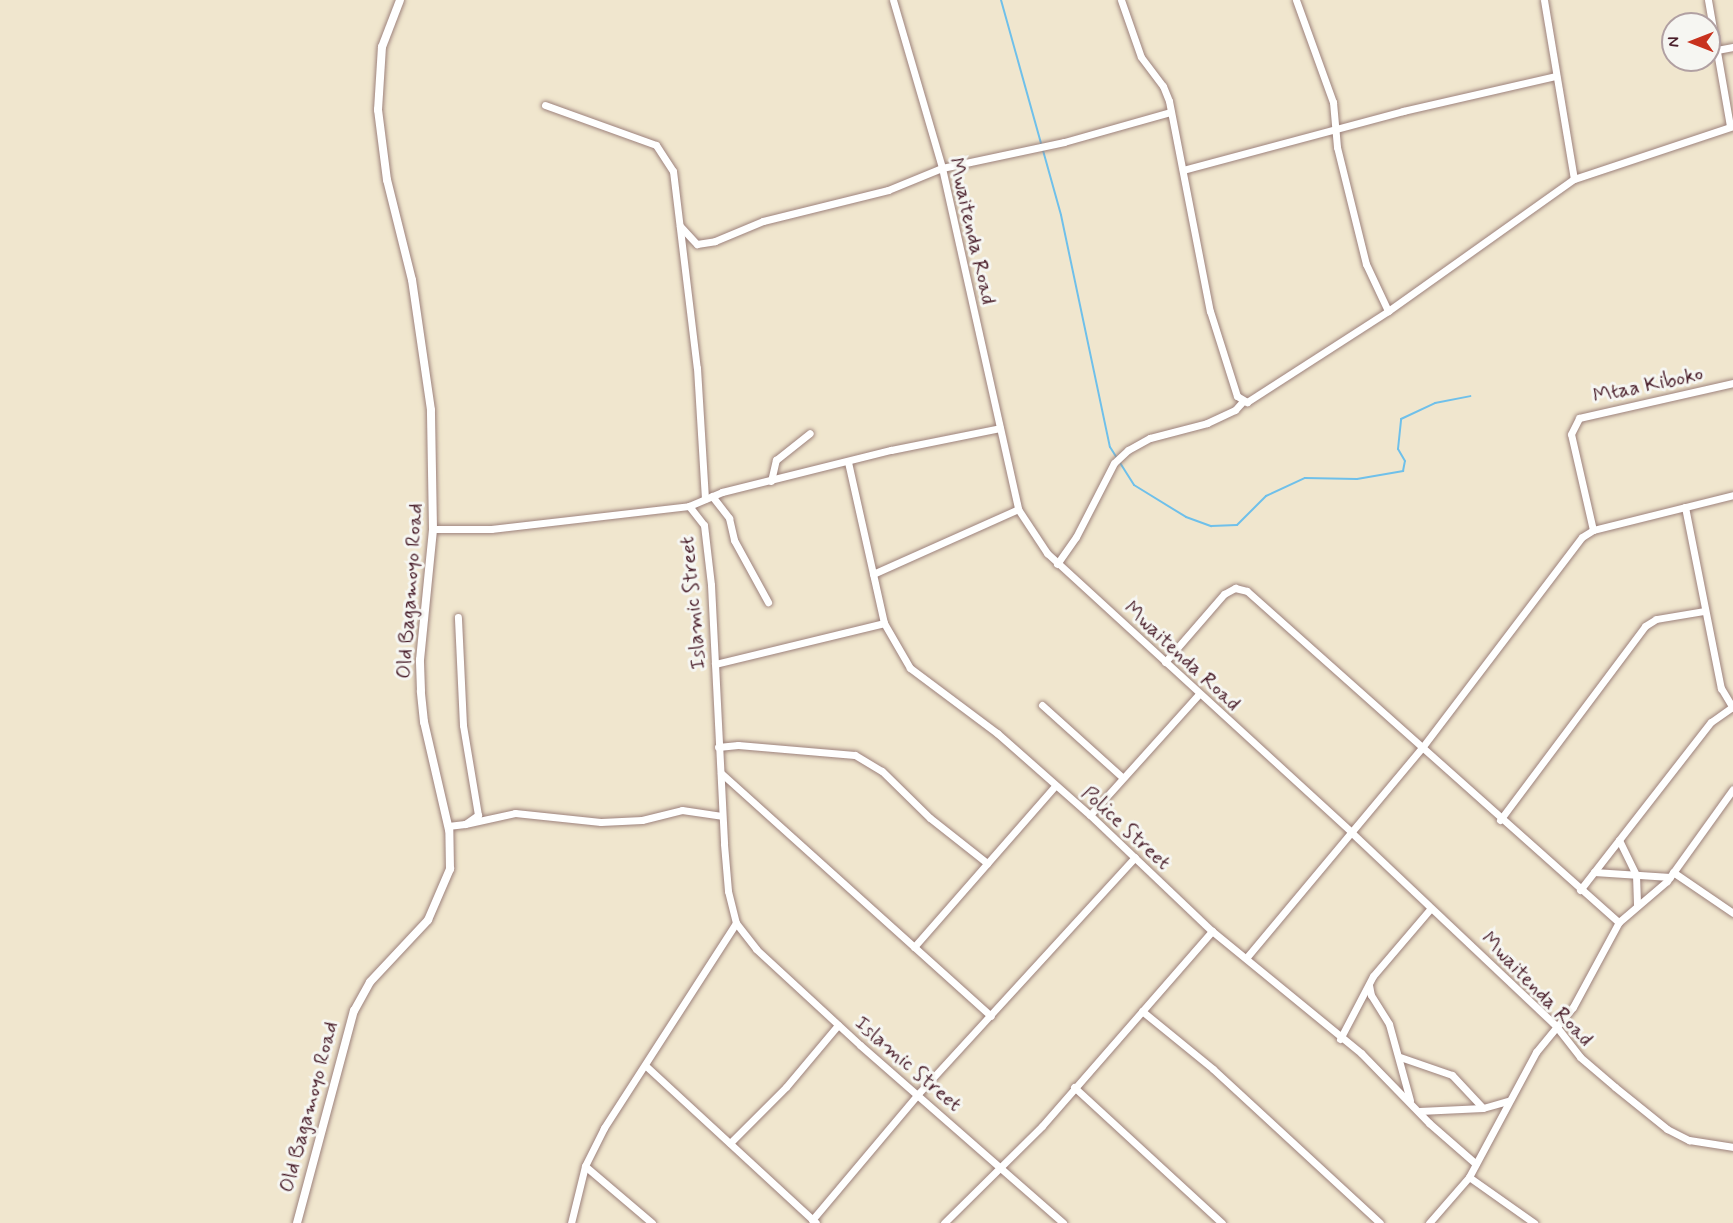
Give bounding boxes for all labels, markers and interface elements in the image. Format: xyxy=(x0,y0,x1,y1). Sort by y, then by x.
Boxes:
north arrow xyxy=(1661,12,1721,72)
text: N xyxy=(1664,37,1685,47)
street label: Mwaitenda Road xyxy=(943,157,1001,305)
street label: Mtaa Kiboko xyxy=(1591,361,1705,409)
street label: Old Bagamoyo Road xyxy=(391,502,429,680)
street label: Islamic Street xyxy=(674,534,712,672)
street label: Mwaitenda Road xyxy=(1120,597,1244,715)
street label: Police Street xyxy=(1075,779,1177,877)
street label: Mwaitenda Road xyxy=(1477,927,1597,1051)
street label: Islamic Street xyxy=(848,1010,968,1118)
street label: Old Bagamoyo Road xyxy=(274,1018,344,1196)

